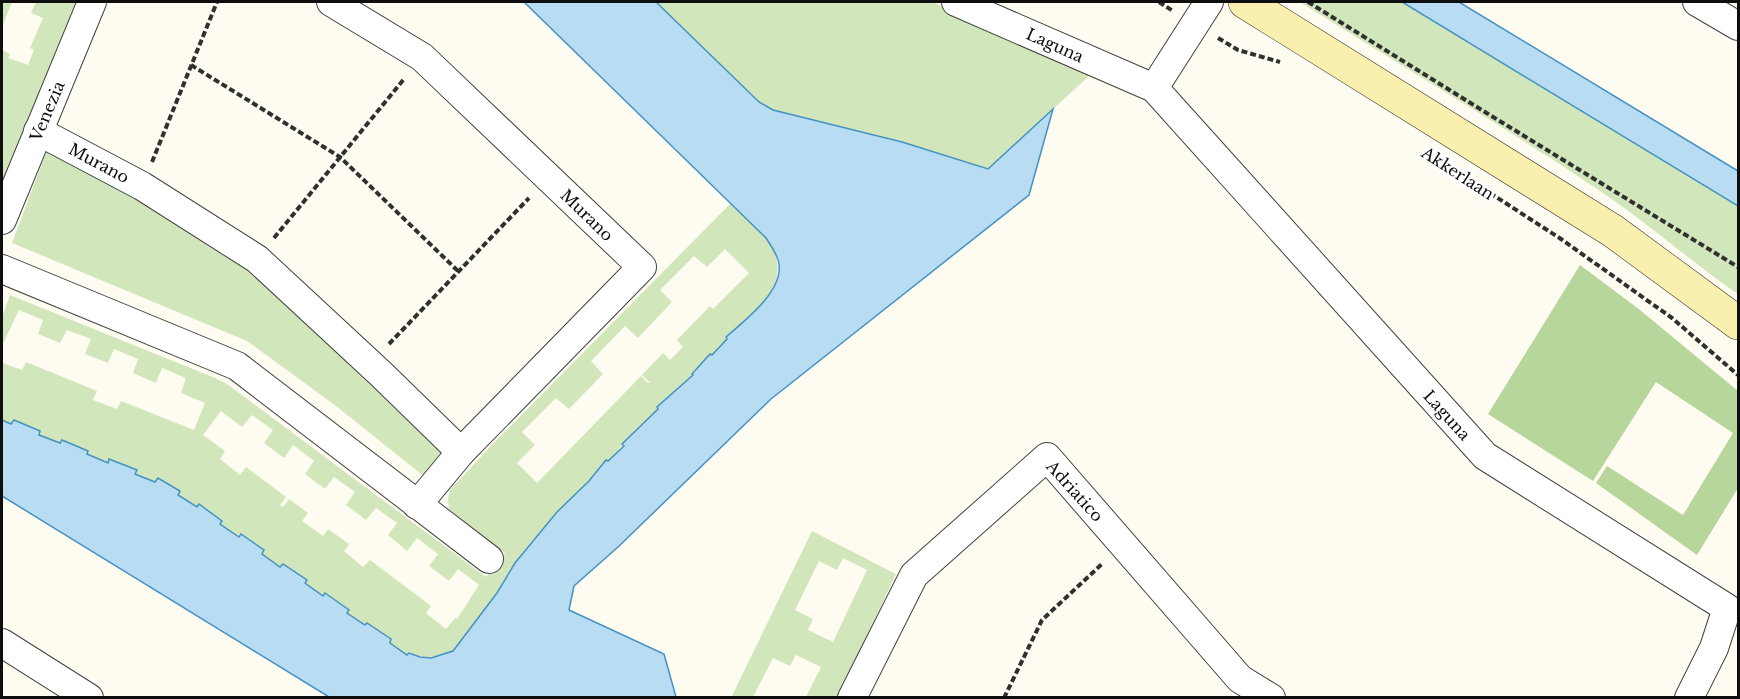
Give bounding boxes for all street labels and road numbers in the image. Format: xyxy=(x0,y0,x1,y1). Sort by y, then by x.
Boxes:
street label: Laguna xyxy=(1023,24,1087,67)
street label: Venezia xyxy=(25,78,69,145)
street label: Murano xyxy=(65,139,133,187)
street label: Akkerlaan xyxy=(1417,142,1498,204)
street label: Murano xyxy=(556,185,618,245)
street label: Laguna xyxy=(1419,386,1475,444)
street label: Adriatico xyxy=(1042,456,1108,526)

